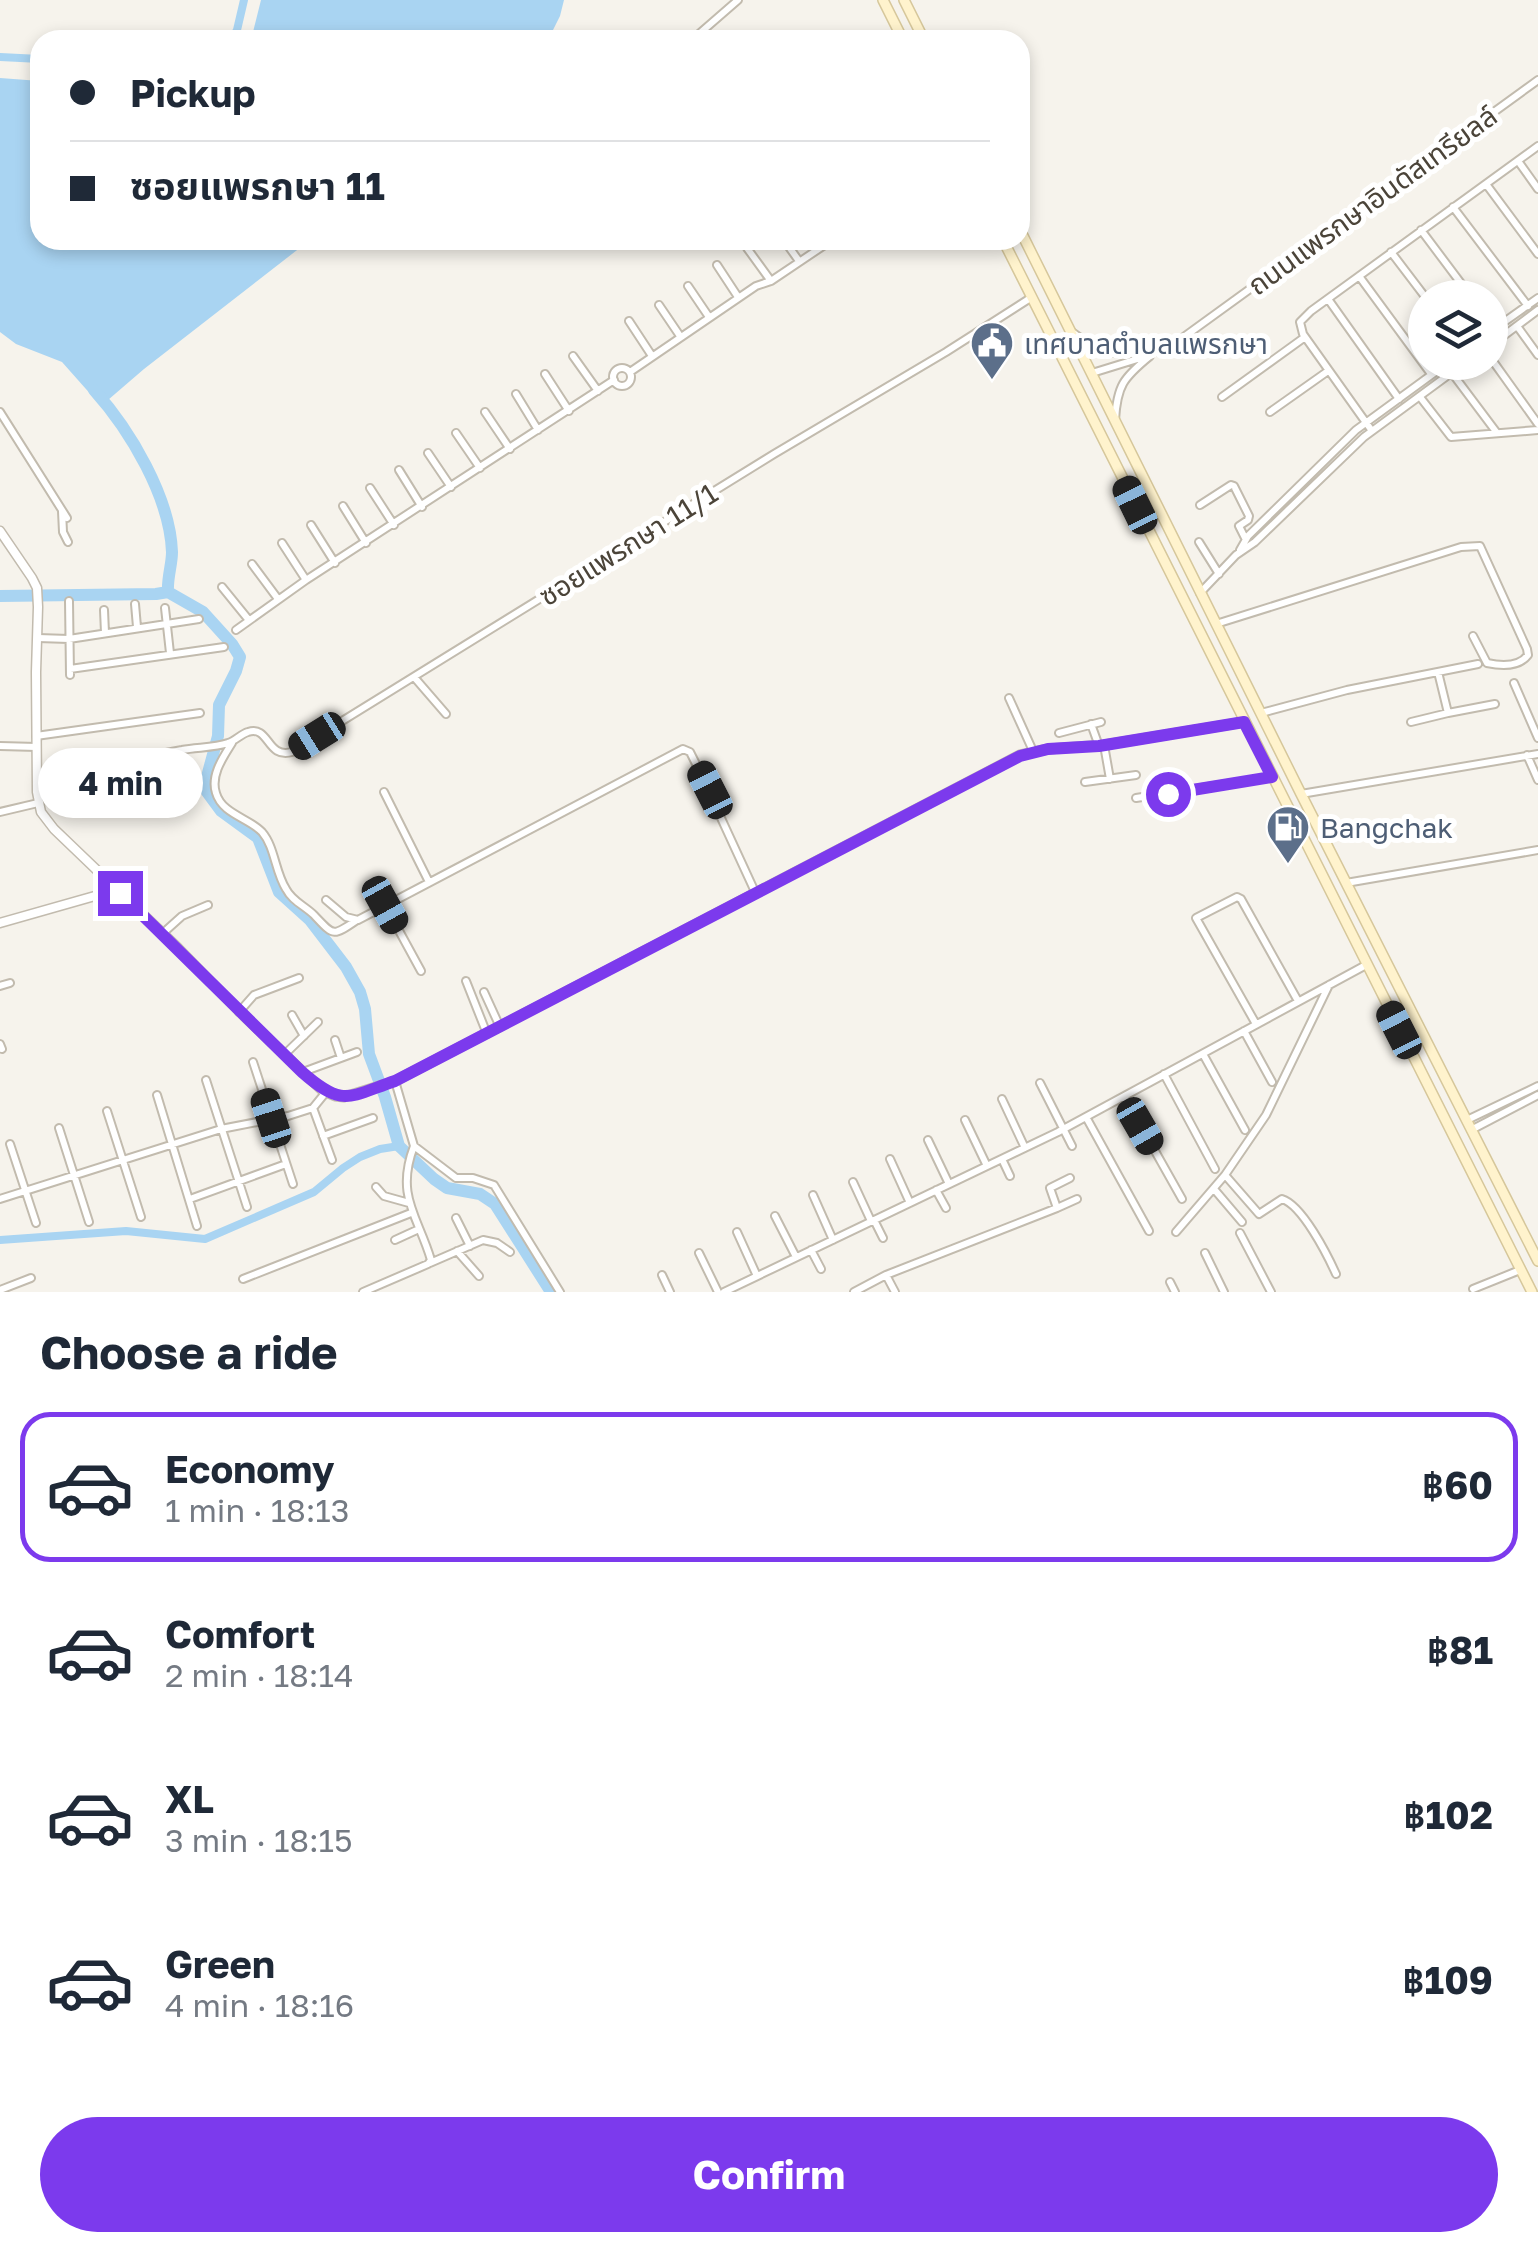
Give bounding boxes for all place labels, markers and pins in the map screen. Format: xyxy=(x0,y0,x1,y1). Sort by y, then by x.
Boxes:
public building icon: เทศบาลตำบลแพรกษา xyxy=(969,320,1015,381)
place label: เทศบาลตำบลแพรกษา xyxy=(1024,327,1268,360)
fuel station icon: Bangchak xyxy=(1265,804,1311,865)
place label: Bangchak xyxy=(1320,811,1453,844)

